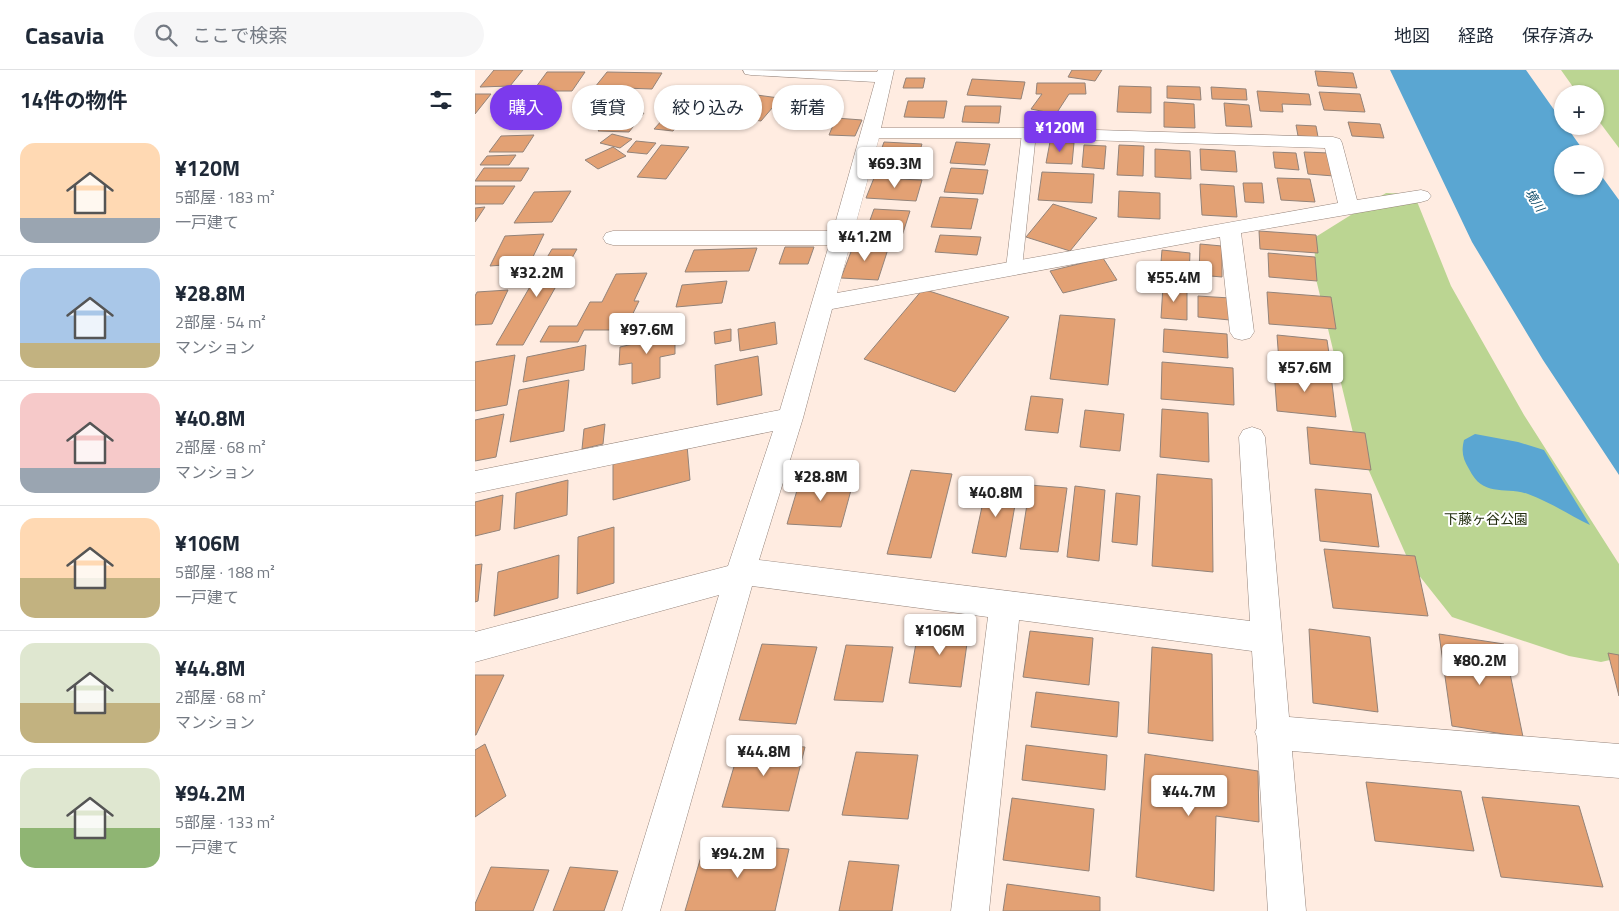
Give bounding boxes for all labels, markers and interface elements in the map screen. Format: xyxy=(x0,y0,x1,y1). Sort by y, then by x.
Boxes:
search box xyxy=(134,12,484,57)
text: Casavia xyxy=(25,17,104,53)
text: ここで検索 xyxy=(192,20,287,49)
icon: search xyxy=(152,21,180,49)
text: 地図 xyxy=(1394,22,1430,49)
text: 経路 xyxy=(1458,22,1494,49)
text: 保存済み xyxy=(1522,22,1594,49)
text: 14件の物件 xyxy=(20,84,128,116)
chip: 購入 xyxy=(490,85,562,130)
chip: 賃貸 xyxy=(572,85,644,130)
chip: 絞り込み xyxy=(654,85,762,130)
chip: 新着 xyxy=(772,85,844,130)
map controls xyxy=(1554,85,1604,195)
button: + xyxy=(1554,85,1604,135)
icon: filters xyxy=(427,86,455,114)
pin: ¥120M xyxy=(1025,111,1095,153)
text: ¥120M xyxy=(1035,115,1085,139)
button: − xyxy=(1554,145,1604,195)
pin: ¥69.3M xyxy=(854,146,936,189)
text: ¥69.3M xyxy=(868,151,922,175)
text: ¥120M xyxy=(175,152,240,184)
icon: home xyxy=(60,163,120,223)
text: 5部屋 · 183 m² xyxy=(175,185,275,209)
water label: 境川 xyxy=(1520,185,1551,217)
text: 一戸建て xyxy=(175,210,239,234)
pin: ¥41.2M xyxy=(824,220,906,262)
text: ¥41.2M xyxy=(838,224,892,248)
pin: ¥32.2M xyxy=(496,256,578,298)
text: ¥32.2M xyxy=(510,260,564,284)
pin: ¥55.4M xyxy=(1133,260,1215,303)
text: ¥55.4M xyxy=(1147,265,1201,289)
text: ¥28.8M xyxy=(175,277,245,309)
icon: home xyxy=(60,288,120,348)
text: 2部屋 · 54 m² xyxy=(175,310,266,334)
pin: ¥97.6M xyxy=(606,312,688,355)
text: ¥97.6M xyxy=(620,317,674,341)
text: マンション xyxy=(175,335,255,359)
pin: ¥57.6M xyxy=(1264,350,1346,393)
text: ¥57.6M xyxy=(1278,355,1332,379)
text: ¥40.8M xyxy=(175,402,245,434)
icon: home xyxy=(60,413,120,473)
text: 2部屋 · 68 m² xyxy=(175,435,266,459)
text: マンション xyxy=(175,460,255,484)
pin: ¥28.8M xyxy=(780,460,862,502)
text: ¥28.8M xyxy=(794,464,848,488)
pin: ¥40.8M xyxy=(955,476,1037,518)
text: ¥40.8M xyxy=(969,480,1023,504)
park label: 下藤ヶ谷公園 xyxy=(1444,508,1528,529)
text: ¥106M xyxy=(175,527,240,559)
icon: home xyxy=(60,538,120,598)
text: 5部屋 · 188 m² xyxy=(175,560,275,584)
text: 一戸建て xyxy=(175,585,239,609)
pin: ¥106M xyxy=(905,614,975,656)
text: ¥106M xyxy=(915,618,965,642)
pin: ¥80.2M xyxy=(1439,644,1521,686)
text: ¥80.2M xyxy=(1453,648,1507,672)
text: ¥44.8M xyxy=(175,652,245,684)
icon: home xyxy=(60,663,120,723)
text: 2部屋 · 68 m² xyxy=(175,685,266,709)
text: マンション xyxy=(175,710,255,734)
pin: ¥44.8M xyxy=(723,734,805,777)
text: ¥44.8M xyxy=(737,739,791,763)
pin: ¥44.7M xyxy=(1148,774,1230,817)
text: ¥94.2M xyxy=(175,777,245,809)
text: ¥44.7M xyxy=(1162,779,1216,803)
icon: home xyxy=(60,788,120,848)
text: 5部屋 · 133 m² xyxy=(175,810,275,834)
text: 一戸建て xyxy=(175,835,239,859)
pin: ¥94.2M xyxy=(697,836,779,879)
text: ¥94.2M xyxy=(711,841,765,865)

